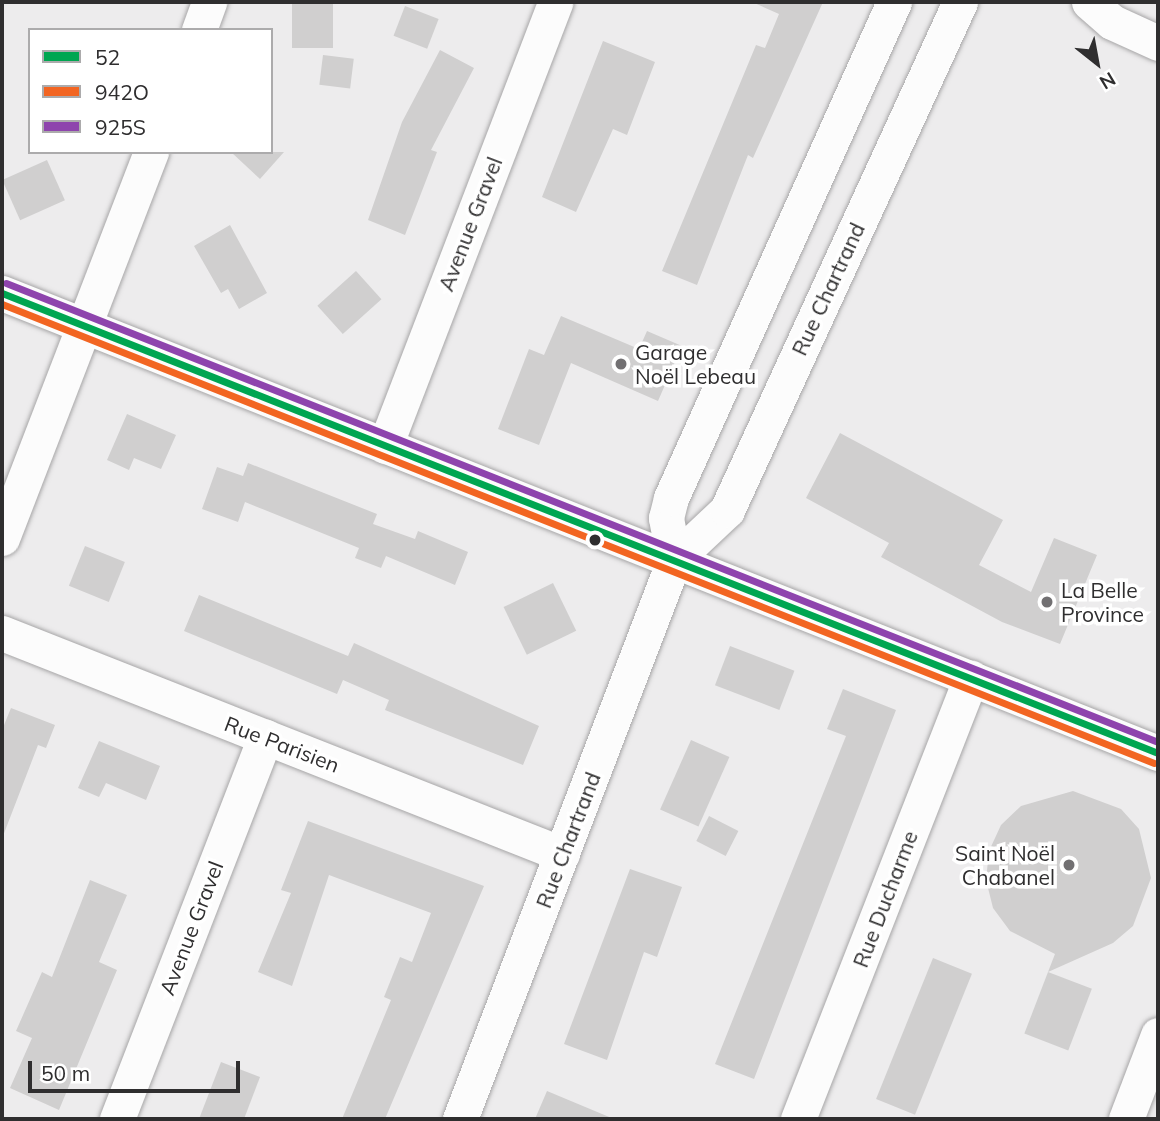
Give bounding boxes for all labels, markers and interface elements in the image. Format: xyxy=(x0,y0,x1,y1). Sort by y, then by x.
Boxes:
legend xyxy=(28,28,273,154)
north arrow xyxy=(1062,28,1132,98)
text: 52 xyxy=(95,44,120,70)
text: N xyxy=(1095,67,1120,95)
text: 942O xyxy=(95,79,149,105)
text: 925S xyxy=(95,114,146,140)
street label: Avenue Gravel xyxy=(433,153,507,295)
street label: Rue Chartrand xyxy=(786,219,870,359)
place label: Garage Noël Lebeau xyxy=(635,339,756,389)
marker: Garage Noël Lebeau xyxy=(613,356,629,372)
unlabelled marker xyxy=(588,533,602,547)
place label: La Belle Province xyxy=(1061,577,1144,627)
marker: La Belle Province xyxy=(1039,594,1055,610)
street label: Rue Parisien xyxy=(221,711,343,777)
street label: Rue Chartrand xyxy=(531,769,605,911)
street label: Rue Ducharme xyxy=(847,827,923,971)
place label: Saint Noël Chabanel xyxy=(955,840,1055,890)
street label: Avenue Gravel xyxy=(154,857,228,999)
marker: Saint Noël Chabanel xyxy=(1061,857,1077,873)
scale bar xyxy=(32,1048,243,1092)
text: 50 m xyxy=(41,1060,90,1086)

